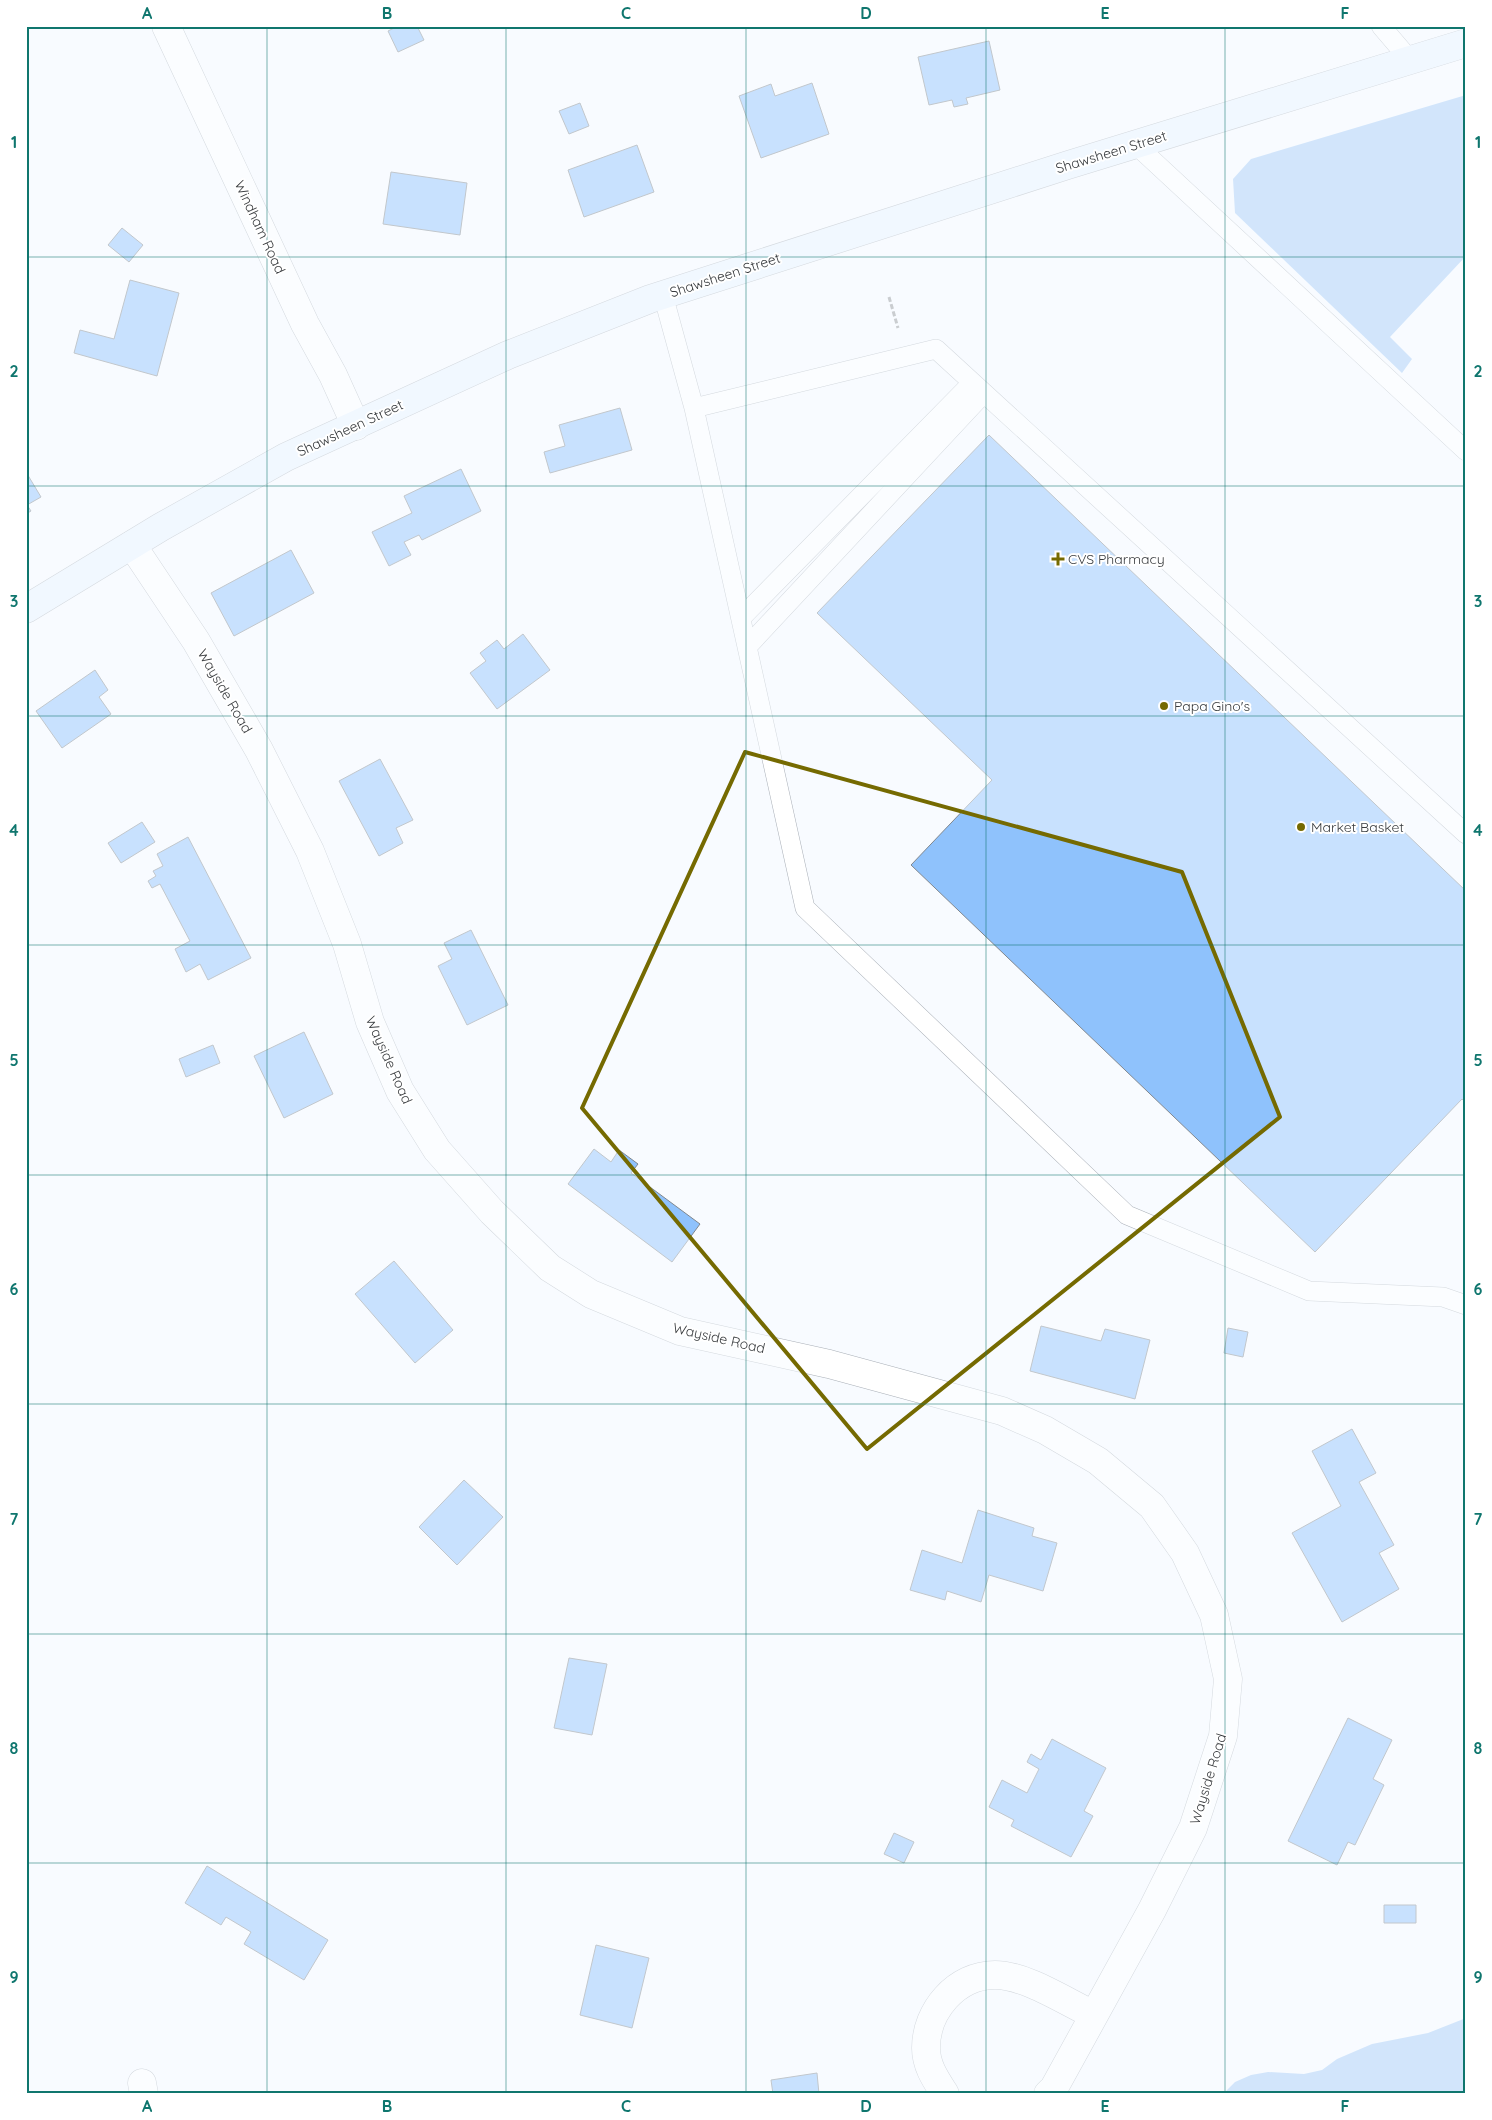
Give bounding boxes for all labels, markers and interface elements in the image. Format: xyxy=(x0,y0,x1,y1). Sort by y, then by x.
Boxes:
text: A xyxy=(142,3,153,23)
text: B xyxy=(382,3,392,23)
text: C xyxy=(621,3,631,23)
text: D xyxy=(860,3,872,23)
text: E xyxy=(1100,3,1110,23)
text: F xyxy=(1341,3,1350,23)
street label: Shawsheen Street xyxy=(1053,126,1169,177)
text: 1 xyxy=(11,132,17,152)
text: 1 xyxy=(1475,132,1481,152)
street label: Windham Road xyxy=(231,177,289,277)
street label: Shawsheen Street xyxy=(667,249,783,301)
text: 2 xyxy=(9,361,19,381)
text: 2 xyxy=(1473,361,1483,381)
street label: Shawsheen Street xyxy=(294,395,406,461)
place label: CVS Pharmacy xyxy=(1068,550,1165,568)
marker: CVS Pharmacy xyxy=(1052,553,1064,565)
text: 3 xyxy=(10,591,18,611)
text: 3 xyxy=(1474,591,1482,611)
street label: Wayside Road xyxy=(194,646,256,736)
place label: Papa Gino's xyxy=(1174,697,1250,715)
marker: Papa Gino's xyxy=(1158,700,1170,712)
place label: Market Basket xyxy=(1311,818,1404,836)
text: 4 xyxy=(9,820,19,840)
text: 4 xyxy=(1473,820,1483,840)
marker: Market Basket xyxy=(1295,821,1307,833)
street label: Wayside Road xyxy=(362,1013,416,1107)
text: 5 xyxy=(9,1050,19,1070)
text: 5 xyxy=(1473,1050,1483,1070)
text: 6 xyxy=(10,1279,19,1299)
text: 6 xyxy=(1474,1279,1483,1299)
street label: Wayside Road xyxy=(671,1319,767,1357)
text: 7 xyxy=(10,1509,19,1529)
text: 7 xyxy=(1474,1509,1483,1529)
street label: Wayside Road xyxy=(1186,1731,1230,1827)
text: 8 xyxy=(10,1738,19,1758)
text: 8 xyxy=(1474,1738,1483,1758)
text: 9 xyxy=(9,1967,19,1987)
text: 9 xyxy=(1473,1967,1483,1987)
text: A xyxy=(142,2096,153,2116)
text: B xyxy=(382,2096,392,2116)
text: C xyxy=(621,2096,631,2116)
text: D xyxy=(860,2096,872,2116)
text: E xyxy=(1100,2096,1110,2116)
text: F xyxy=(1341,2096,1350,2116)

